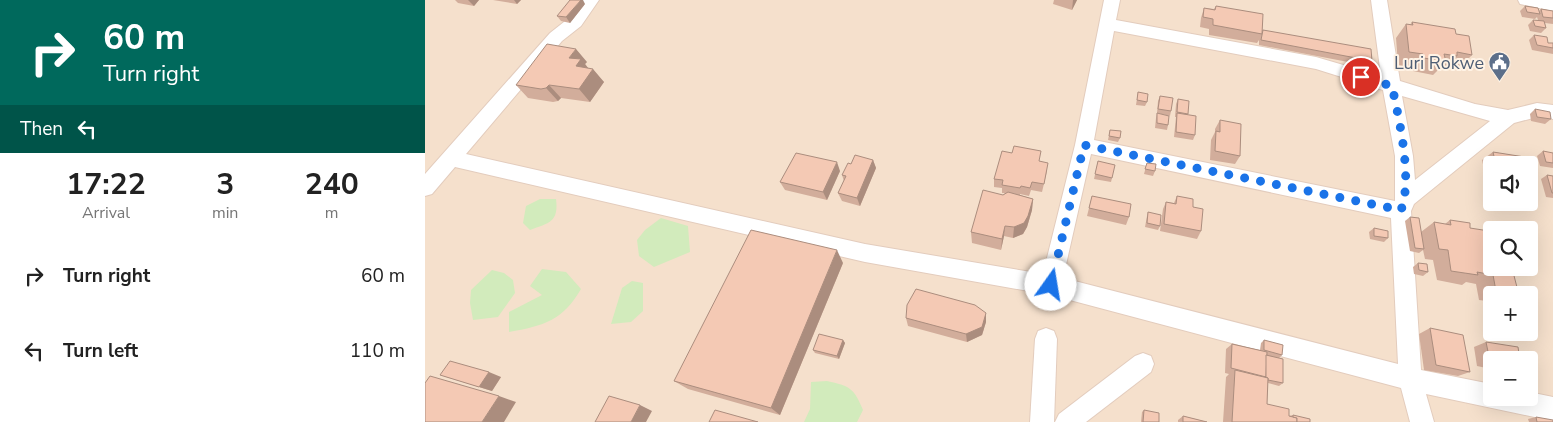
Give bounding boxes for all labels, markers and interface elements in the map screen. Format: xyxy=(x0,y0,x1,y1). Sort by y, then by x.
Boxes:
text: 60 m xyxy=(103,14,185,61)
icon: right xyxy=(20,20,85,85)
place label: Luri Rokwe xyxy=(1394,51,1484,75)
public building icon: Luri Rokwe xyxy=(1488,51,1512,82)
pin xyxy=(1340,56,1382,98)
text: Turn right xyxy=(103,59,199,89)
icon: arrive xyxy=(1347,63,1375,91)
icon: left xyxy=(73,115,101,143)
text: Then xyxy=(20,116,63,142)
map controls xyxy=(1483,156,1538,406)
button: sound xyxy=(1483,156,1538,211)
text: 17:22 xyxy=(66,164,146,205)
text: 3 xyxy=(216,164,234,205)
text: 240 xyxy=(305,164,359,205)
text: Arrival xyxy=(82,202,130,224)
text: min xyxy=(212,202,238,224)
text: m xyxy=(325,202,339,224)
button: search xyxy=(1483,221,1538,276)
position arrow xyxy=(1024,258,1076,310)
icon: right xyxy=(20,262,48,290)
text: Turn right xyxy=(63,263,150,289)
text: 60 m xyxy=(361,263,405,289)
button: + xyxy=(1483,286,1538,341)
icon: left xyxy=(20,337,48,365)
text: Turn left xyxy=(63,338,138,364)
text: 110 m xyxy=(350,338,405,364)
button: − xyxy=(1483,351,1538,406)

